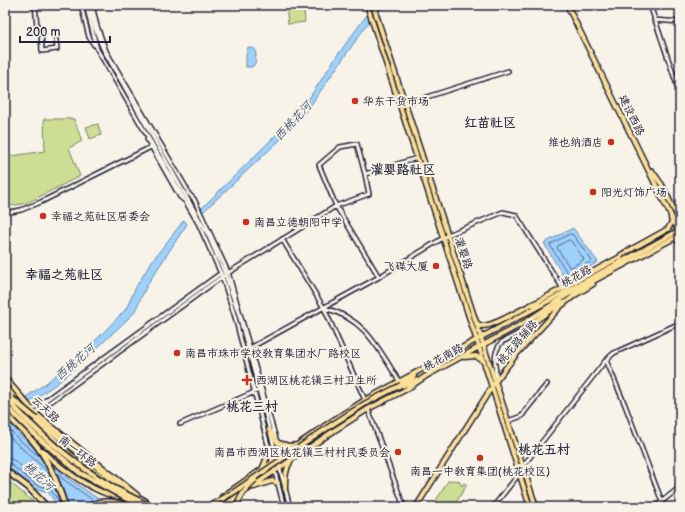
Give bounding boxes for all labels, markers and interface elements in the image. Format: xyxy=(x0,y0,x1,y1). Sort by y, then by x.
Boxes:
scale bar xyxy=(20,18,110,44)
text: 200 m xyxy=(26,25,60,40)
street label: 建设西路 xyxy=(616,93,647,138)
place label: 华东干货市场 xyxy=(363,95,429,108)
marker: 华东干货市场 xyxy=(350,96,360,106)
water label: 西桃花河 xyxy=(272,97,317,144)
district label: 红苗社区 xyxy=(464,115,516,131)
place label: 维也纳酒店 xyxy=(548,136,603,149)
marker: 维也纳酒店 xyxy=(606,137,616,147)
district label: 灌婴路社区 xyxy=(370,162,436,178)
place label: 阳光灯饰广场 xyxy=(601,186,667,199)
marker: 阳光灯饰广场 xyxy=(588,187,598,197)
place label: 幸福之苑社区居委会 xyxy=(51,210,150,223)
marker: 幸福之苑社区居委会 xyxy=(38,211,48,221)
place label: 南昌立德朝阳中学 xyxy=(254,216,342,229)
marker: 南昌立德朝阳中学 xyxy=(241,217,251,227)
street label: 灌婴路 xyxy=(452,235,475,271)
place label: 飞碟大厦 xyxy=(384,260,428,273)
marker: 飞碟大厦 xyxy=(431,261,441,271)
street label: 桃花路 xyxy=(559,263,594,290)
district label: 幸福之苑社区 xyxy=(25,267,103,283)
street label: 桃花路辅路 xyxy=(494,317,540,367)
water label: 西桃花河 xyxy=(52,340,100,384)
street label: 桃花南路 xyxy=(421,341,466,374)
place label: 南昌市珠市学校教育集团水厂路校区 xyxy=(185,347,361,360)
marker: 南昌市珠市学校教育集团水厂路校区 xyxy=(172,348,182,358)
marker: 西湖区桃花镇三村卫生所 xyxy=(241,374,253,386)
place label: 西湖区桃花镇三村卫生所 xyxy=(256,374,377,387)
street label: 云天路 xyxy=(29,393,62,425)
district label: 桃花三村 xyxy=(226,399,278,415)
street label: 南一环路 xyxy=(56,433,99,470)
district label: 桃花五村 xyxy=(518,442,570,458)
place label: 南昌市西湖区桃花镇三村村民委员会 xyxy=(214,446,390,459)
marker: 南昌市西湖区桃花镇三村村民委员会 xyxy=(393,447,403,457)
marker: 南昌一中教育集团(桃花校区) xyxy=(475,453,485,463)
water label: 桃花河 xyxy=(20,459,59,495)
place label: 南昌一中教育集团(桃花校区) xyxy=(410,465,550,478)

